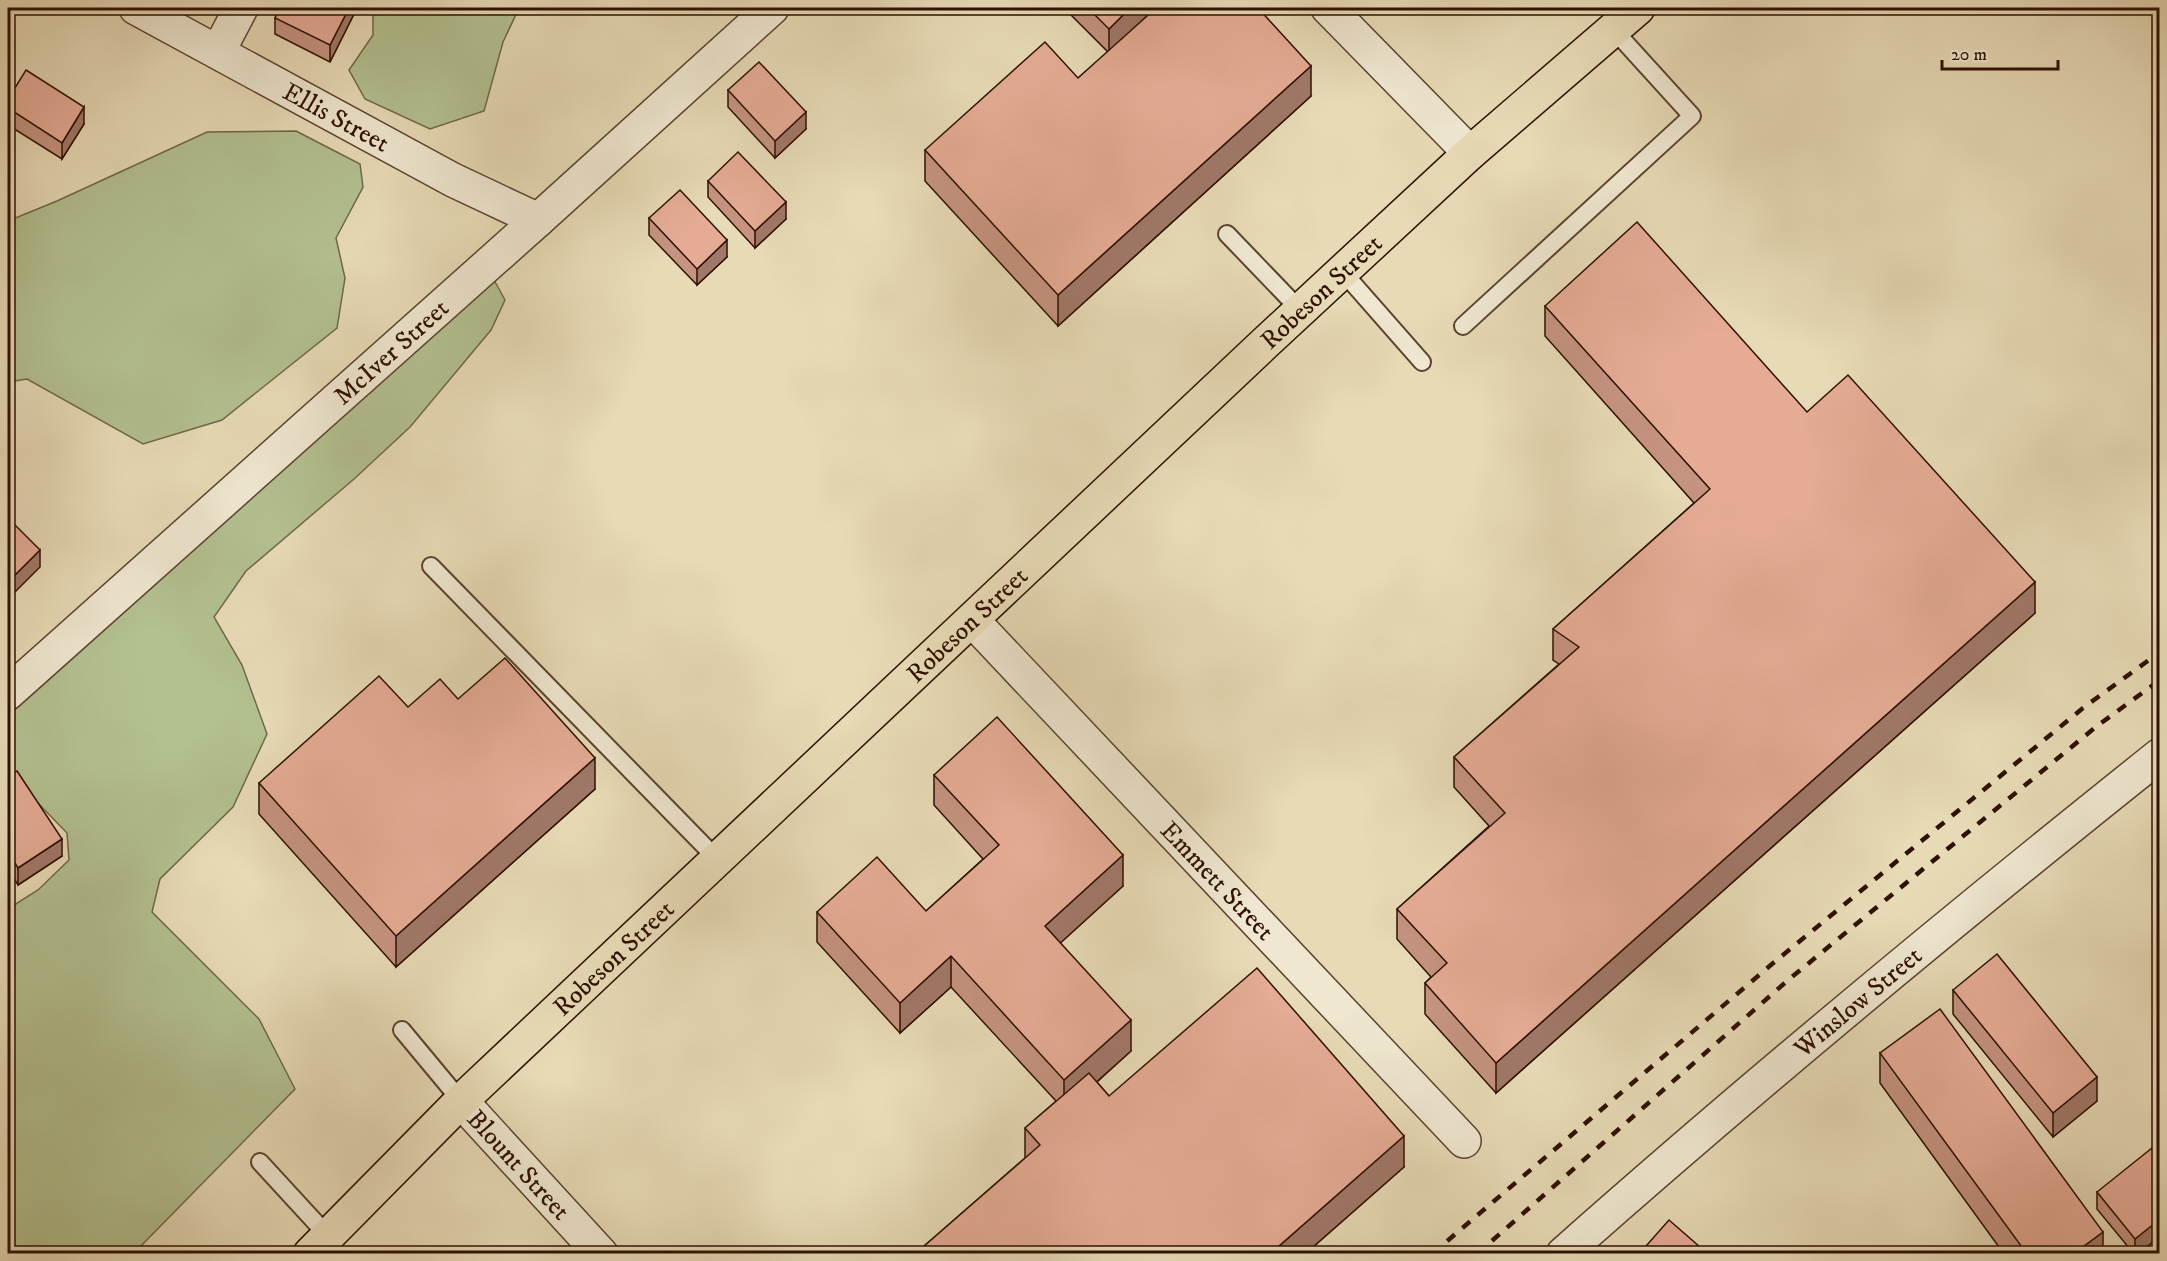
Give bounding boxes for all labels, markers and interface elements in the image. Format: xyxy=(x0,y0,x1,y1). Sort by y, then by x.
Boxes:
scale bar xyxy=(1942,33,2058,71)
text: 20 m xyxy=(1951,44,1987,66)
street label: Ellis Street xyxy=(277,76,395,160)
street label: Robeson Street xyxy=(1254,228,1390,357)
street label: McIver Street xyxy=(327,292,456,413)
street label: Robeson Street xyxy=(900,560,1035,690)
street label: Emmett Street xyxy=(1153,815,1281,948)
street label: Robeson Street xyxy=(546,894,682,1024)
street label: Winslow Street xyxy=(1787,940,1929,1066)
street label: Blount Street xyxy=(459,1103,577,1228)

